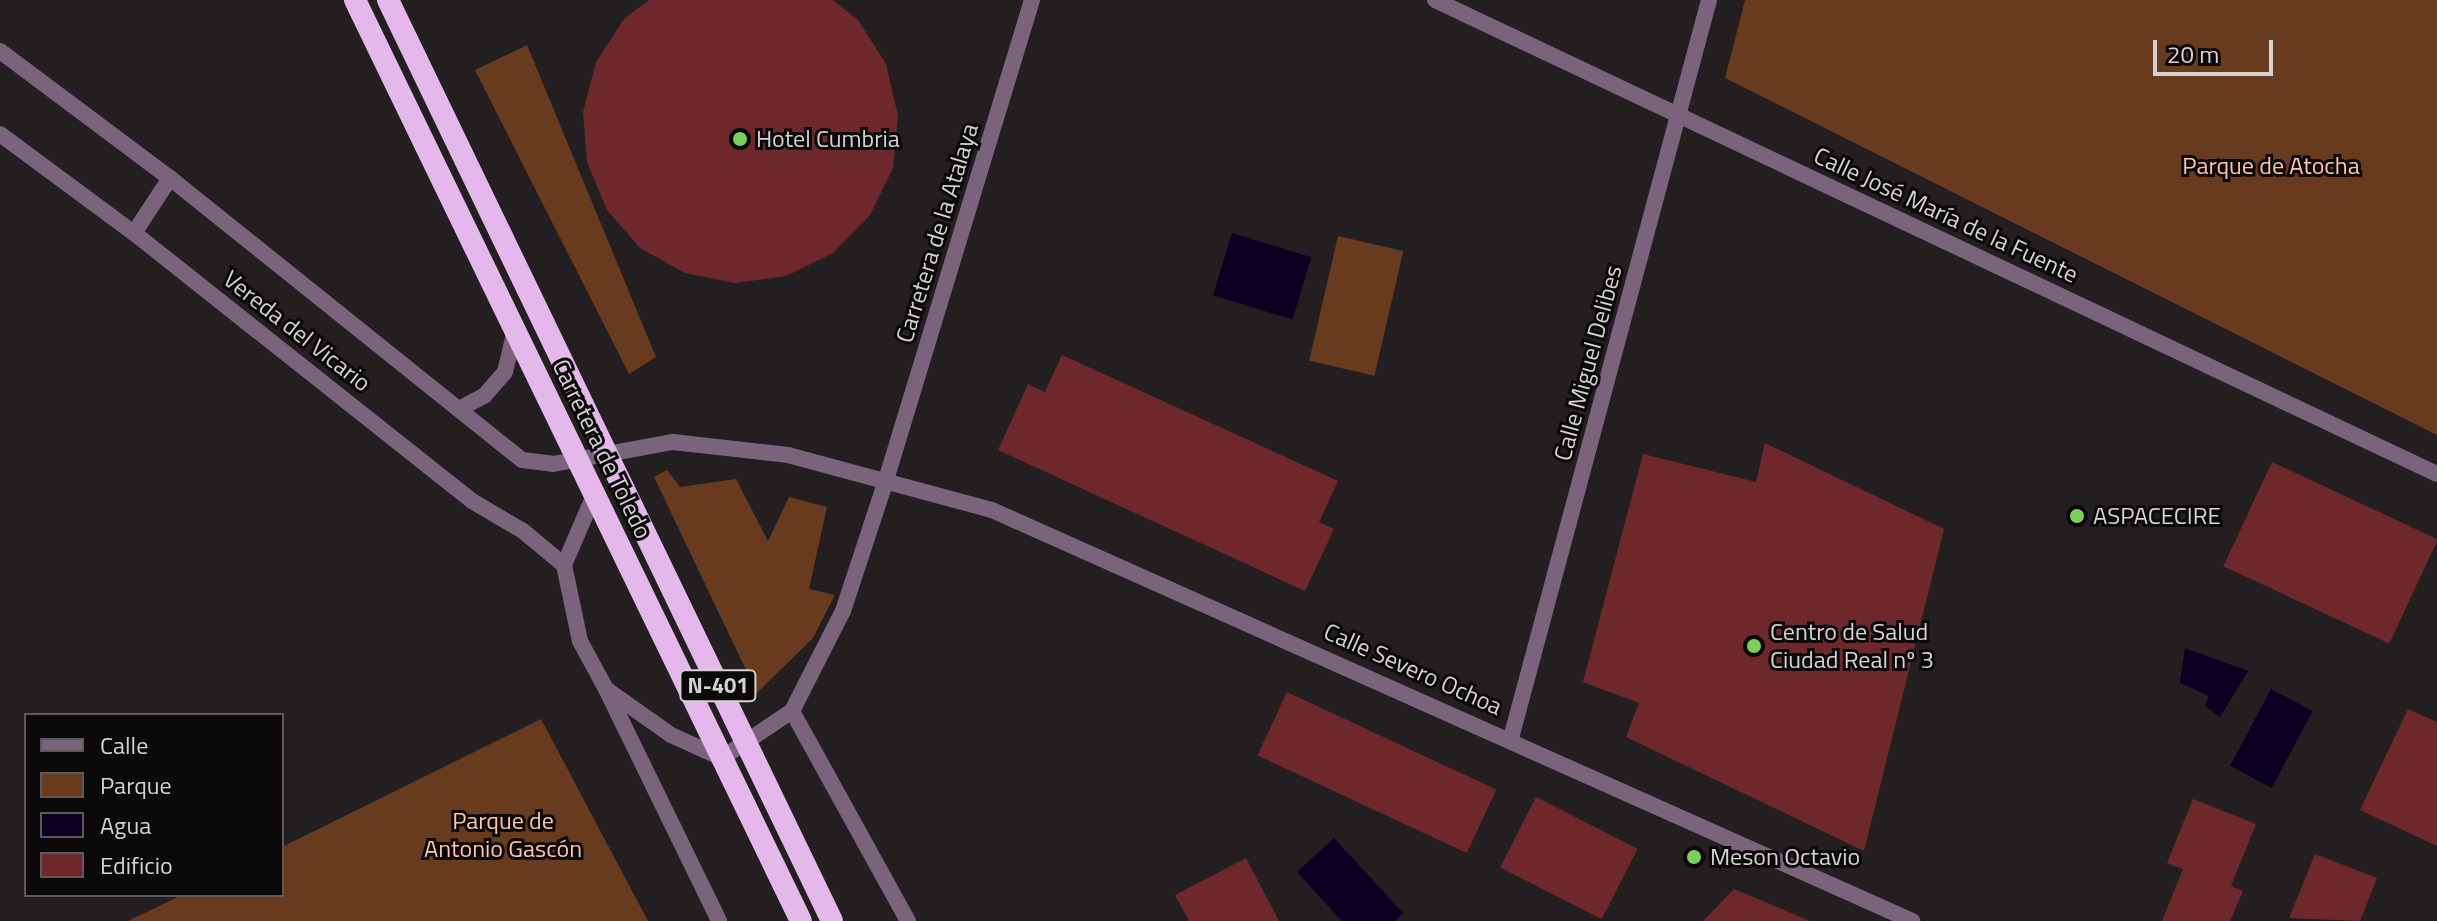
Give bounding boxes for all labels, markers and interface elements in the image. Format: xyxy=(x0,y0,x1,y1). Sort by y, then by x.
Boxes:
scale bar xyxy=(2157,24,2277,74)
text: 20 m xyxy=(2167,36,2219,72)
street label: Carretera de la Atalaya xyxy=(890,120,984,346)
place label: Hotel Cumbria xyxy=(756,125,900,153)
marker: Hotel Cumbria xyxy=(731,130,749,148)
street label: Calle José María de la Fuente xyxy=(1809,141,2083,289)
park label: Parque de Atocha xyxy=(2182,152,2360,180)
street label: Calle Miguel Delibes xyxy=(1548,262,1628,464)
street label: Vereda del Vicario xyxy=(218,265,376,397)
street label: Carretera de Toledo xyxy=(546,355,658,543)
place label: ASPACECIRE xyxy=(2093,502,2221,530)
marker: ASPACECIRE xyxy=(2068,507,2086,525)
street label: Calle Severo Ochoa xyxy=(1320,617,1506,721)
place label: Centro de Salud Ciudad Real nº 3 xyxy=(1770,618,1934,674)
marker: Centro de Salud Ciudad Real nº 3 xyxy=(1745,637,1763,655)
road number: N-401 xyxy=(678,668,758,704)
legend xyxy=(24,713,284,897)
text: Calle xyxy=(100,727,148,763)
text: Parque xyxy=(100,767,172,803)
text: Agua xyxy=(100,807,151,843)
park label: Parque de Antonio Gascón xyxy=(424,807,582,863)
place label: Meson Octavio xyxy=(1710,843,1860,871)
text: Edificio xyxy=(100,847,173,883)
marker: Meson Octavio xyxy=(1685,848,1703,866)

